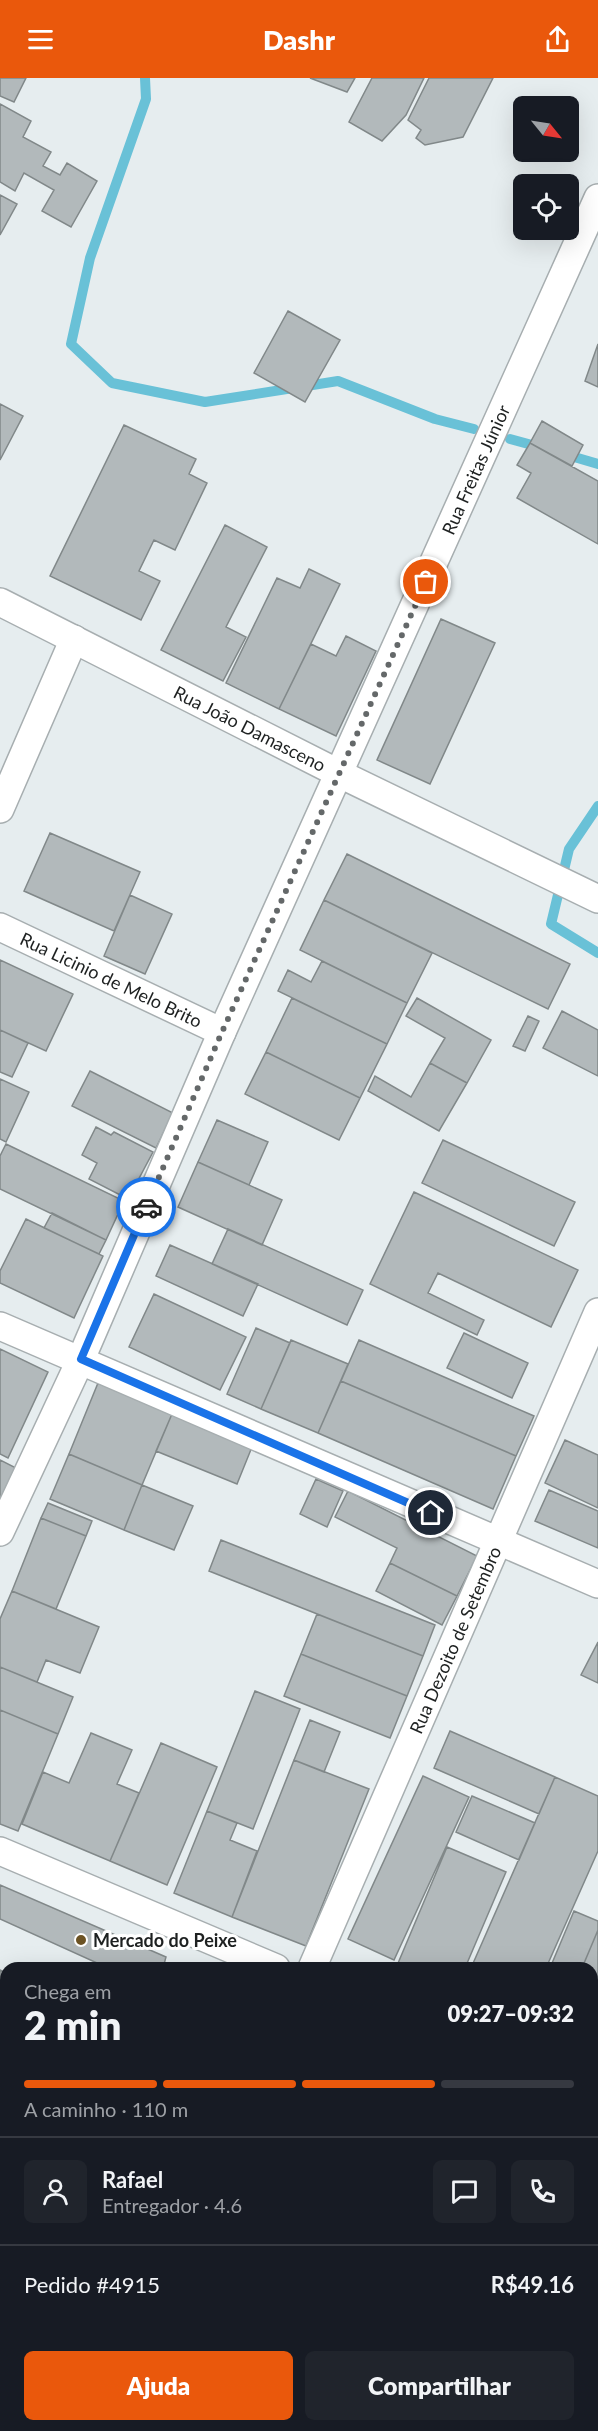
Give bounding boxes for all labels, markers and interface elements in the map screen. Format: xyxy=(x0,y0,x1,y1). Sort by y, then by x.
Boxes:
icon: menu xyxy=(24,23,57,56)
text: Dashr xyxy=(263,23,335,56)
icon: share xyxy=(541,23,574,56)
north arrow xyxy=(513,96,579,162)
map controls xyxy=(513,96,579,240)
button: locate xyxy=(513,174,579,240)
street label: Rua Freitas Júnior xyxy=(437,401,514,538)
pin xyxy=(400,556,451,607)
icon: bag xyxy=(409,565,442,598)
street label: Rua João Damasceno xyxy=(170,681,330,776)
street label: Rua Licinio de Melo Brito xyxy=(17,927,206,1032)
courier xyxy=(116,1177,176,1237)
icon: car xyxy=(130,1191,163,1224)
pin xyxy=(405,1487,456,1538)
icon: home xyxy=(414,1496,447,1529)
street label: Rua Dezoito de Setembro xyxy=(405,1543,506,1737)
place label: Mercado do Peixe xyxy=(93,1929,237,1951)
marker: Mercado do Peixe xyxy=(74,1933,88,1947)
text: Chega em xyxy=(24,1979,112,2003)
text: 09:27–09:32 xyxy=(448,2000,574,2027)
text: 2 min xyxy=(24,2002,121,2048)
text: A caminho · 110 m xyxy=(24,2097,188,2121)
button: person xyxy=(24,2160,87,2223)
button: chat xyxy=(433,2160,496,2223)
button: phone xyxy=(511,2160,574,2223)
text: Rafael xyxy=(102,2166,163,2193)
text: Entregador · 4.6 xyxy=(102,2193,242,2217)
text: Pedido #4915 xyxy=(24,2271,160,2298)
text: R$49.16 xyxy=(491,2271,574,2298)
button: Ajuda xyxy=(24,2351,293,2420)
button: Compartilhar xyxy=(305,2351,574,2420)

